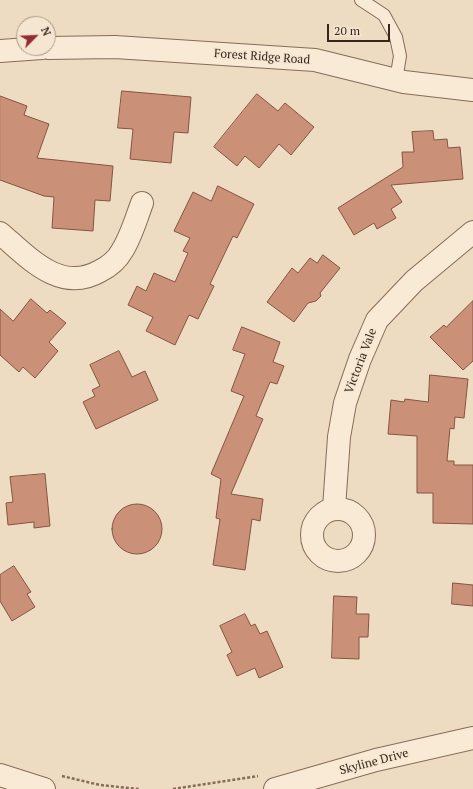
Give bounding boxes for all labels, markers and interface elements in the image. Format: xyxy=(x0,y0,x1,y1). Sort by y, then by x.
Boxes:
north arrow xyxy=(16,16,56,56)
scale bar xyxy=(329,16,392,42)
text: 20 m xyxy=(334,23,360,38)
text: N xyxy=(38,25,54,38)
street label: Forest Ridge Road xyxy=(213,46,311,68)
street label: Victoria Vale xyxy=(342,326,380,396)
street label: Skyline Drive xyxy=(338,746,410,778)

